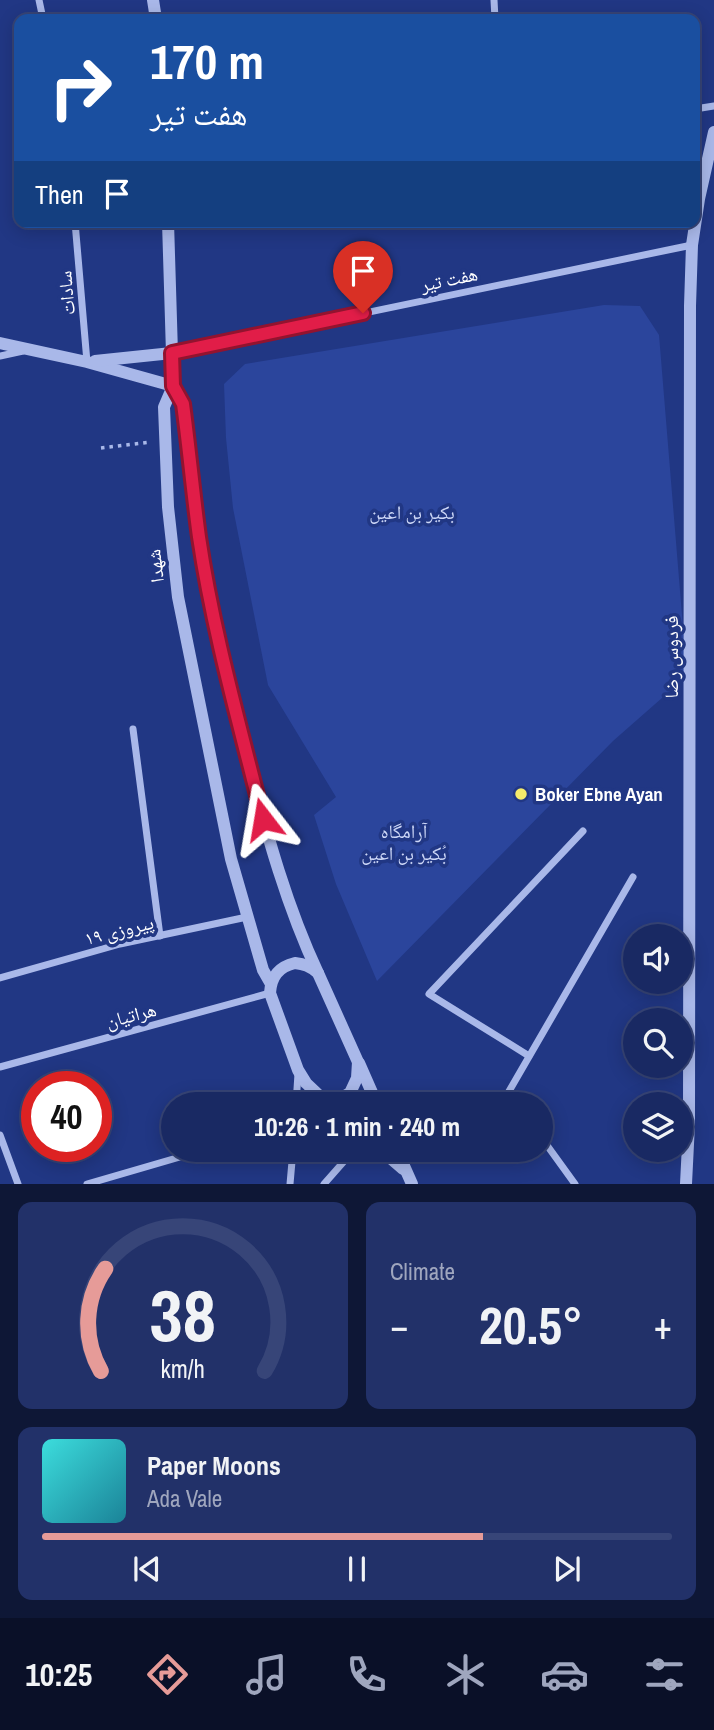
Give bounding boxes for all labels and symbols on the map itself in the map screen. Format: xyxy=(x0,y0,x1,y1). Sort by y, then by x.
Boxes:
pin xyxy=(333,241,393,313)
street label: هفت تیر xyxy=(417,260,480,298)
street label: سادات xyxy=(51,270,81,316)
park label: بکیر بن اعین xyxy=(369,499,455,525)
street label: شهدا xyxy=(140,548,170,584)
street label: فردوس رضا xyxy=(658,615,684,699)
place label: Boker Ebne Ayan xyxy=(535,781,663,807)
position arrow xyxy=(226,782,300,856)
marker: Boker Ebne Ayan xyxy=(513,786,529,802)
park label: آرامگاه بُکیر بن اعین xyxy=(361,818,447,866)
street label: پیروزی ۱۹ xyxy=(82,909,156,951)
street label: هراتیان xyxy=(103,996,159,1034)
speed limit sign: 40 xyxy=(21,1071,112,1162)

